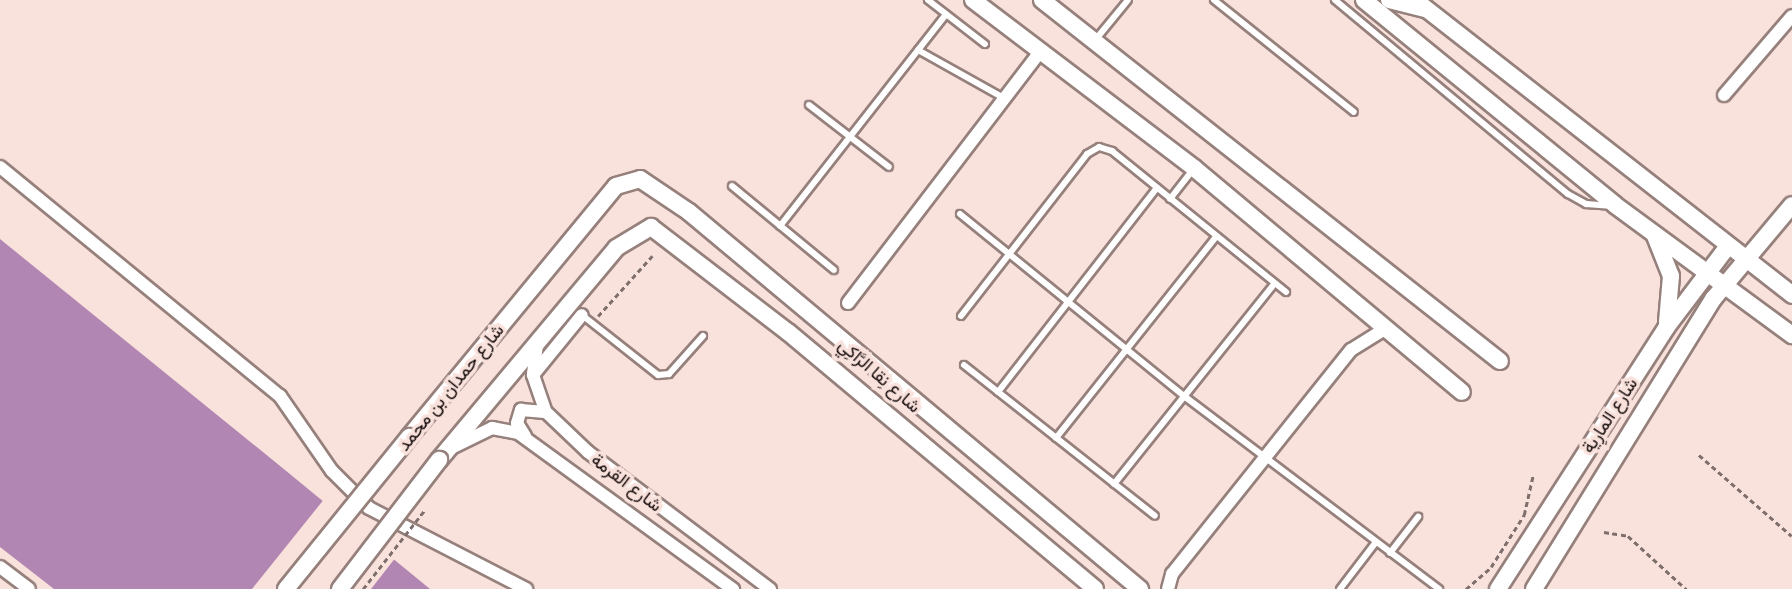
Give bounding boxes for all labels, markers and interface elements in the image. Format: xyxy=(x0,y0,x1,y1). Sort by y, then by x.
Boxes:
street label: شارع حمدان بن محمد xyxy=(392,319,508,455)
street label: شارع نِقا الرَّاكِي xyxy=(834,333,926,417)
street label: شارع المارِية xyxy=(1577,373,1641,457)
street label: شارع القرمة xyxy=(587,448,667,516)

